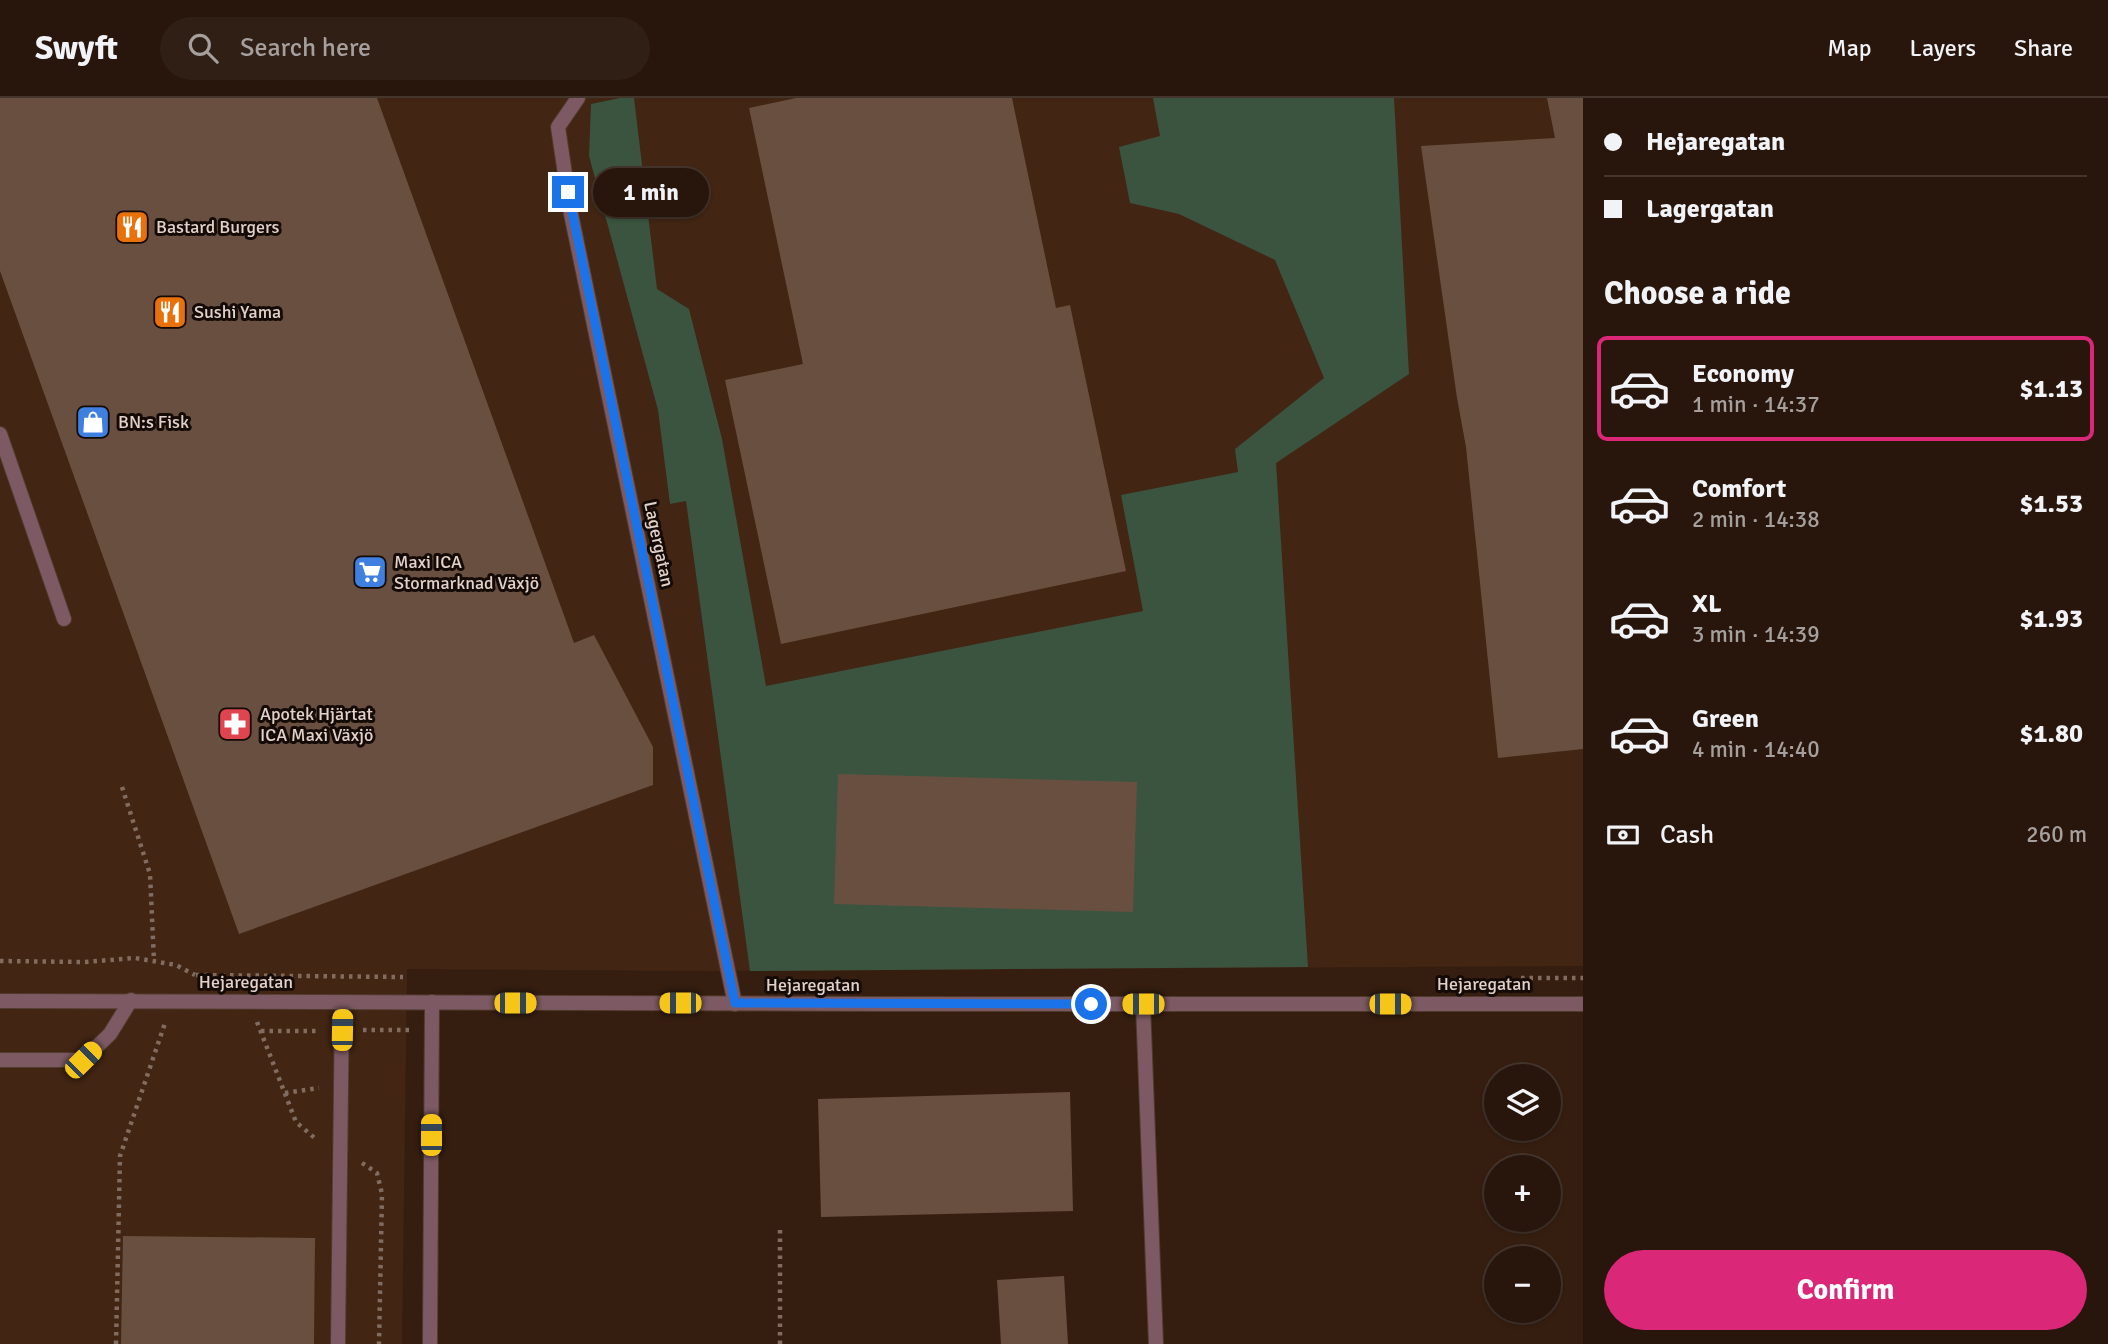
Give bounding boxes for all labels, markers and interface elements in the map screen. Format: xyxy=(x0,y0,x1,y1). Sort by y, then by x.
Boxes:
search box xyxy=(160,17,650,80)
text: Swyft xyxy=(35,28,118,69)
icon: search xyxy=(184,29,222,67)
text: Search here xyxy=(240,32,371,64)
text: Map xyxy=(1827,33,1872,63)
text: Layers xyxy=(1910,33,1976,63)
text: Share xyxy=(2014,33,2073,63)
text: Hejaregatan xyxy=(1646,126,1785,158)
callout: 1 min xyxy=(592,168,708,217)
route end xyxy=(552,176,584,208)
text: 1 min xyxy=(623,178,679,207)
text: Lagergatan xyxy=(1646,193,1774,225)
restaurant icon: Bastard Burgers xyxy=(113,208,151,246)
place label: Bastard Burgers xyxy=(156,216,280,238)
text: Choose a ride xyxy=(1604,274,1791,313)
restaurant icon: Sushi Yama xyxy=(151,293,189,331)
place label: Sushi Yama xyxy=(194,301,281,323)
icon: car xyxy=(1608,357,1671,420)
text: Economy xyxy=(1692,358,1794,390)
text: $1.13 xyxy=(2019,373,2083,405)
text: 1 min · 14:37 xyxy=(1692,390,1820,419)
shop icon: BN:s Fisk xyxy=(74,403,112,441)
place label: BN:s Fisk xyxy=(118,411,189,433)
icon: car xyxy=(1608,472,1671,535)
text: Comfort xyxy=(1692,473,1786,505)
text: $1.53 xyxy=(2019,488,2083,520)
street label: Lagergatan xyxy=(639,499,679,589)
text: 2 min · 14:38 xyxy=(1692,505,1820,534)
place label: Maxi ICA Stormarknad Växjö xyxy=(394,551,539,594)
supermarket icon: Maxi ICA Stormarknad Växjö xyxy=(351,553,389,591)
icon: car xyxy=(1608,587,1671,650)
text: XL xyxy=(1692,588,1722,620)
text: $1.93 xyxy=(2019,603,2083,635)
text: 3 min · 14:39 xyxy=(1692,620,1820,649)
icon: car xyxy=(1608,702,1671,765)
place label: Apotek Hjärtat ICA Maxi Växjö xyxy=(260,703,373,746)
text: Green xyxy=(1692,703,1759,735)
pharmacy icon: Apotek Hjärtat ICA Maxi Växjö xyxy=(216,705,254,743)
text: $1.80 xyxy=(2019,718,2083,750)
text: 4 min · 14:40 xyxy=(1692,735,1820,764)
icon: cash xyxy=(1604,816,1642,854)
text: Cash xyxy=(1660,819,1714,851)
text: 260 m xyxy=(2026,820,2087,849)
street label: Hejaregatan xyxy=(199,971,293,993)
street label: Hejaregatan xyxy=(1437,973,1531,995)
street label: Hejaregatan xyxy=(766,974,860,996)
route start xyxy=(1075,988,1107,1020)
car xyxy=(495,993,537,1014)
car xyxy=(660,993,702,1014)
car xyxy=(1123,994,1165,1015)
car xyxy=(1370,994,1412,1015)
car xyxy=(332,1009,353,1051)
car xyxy=(61,1038,106,1082)
map controls xyxy=(1484,1064,1561,1323)
button: layers xyxy=(1484,1064,1561,1141)
car xyxy=(421,1114,442,1156)
button: + xyxy=(1484,1155,1561,1232)
button: − xyxy=(1484,1246,1561,1323)
button: Confirm xyxy=(1604,1250,2087,1330)

